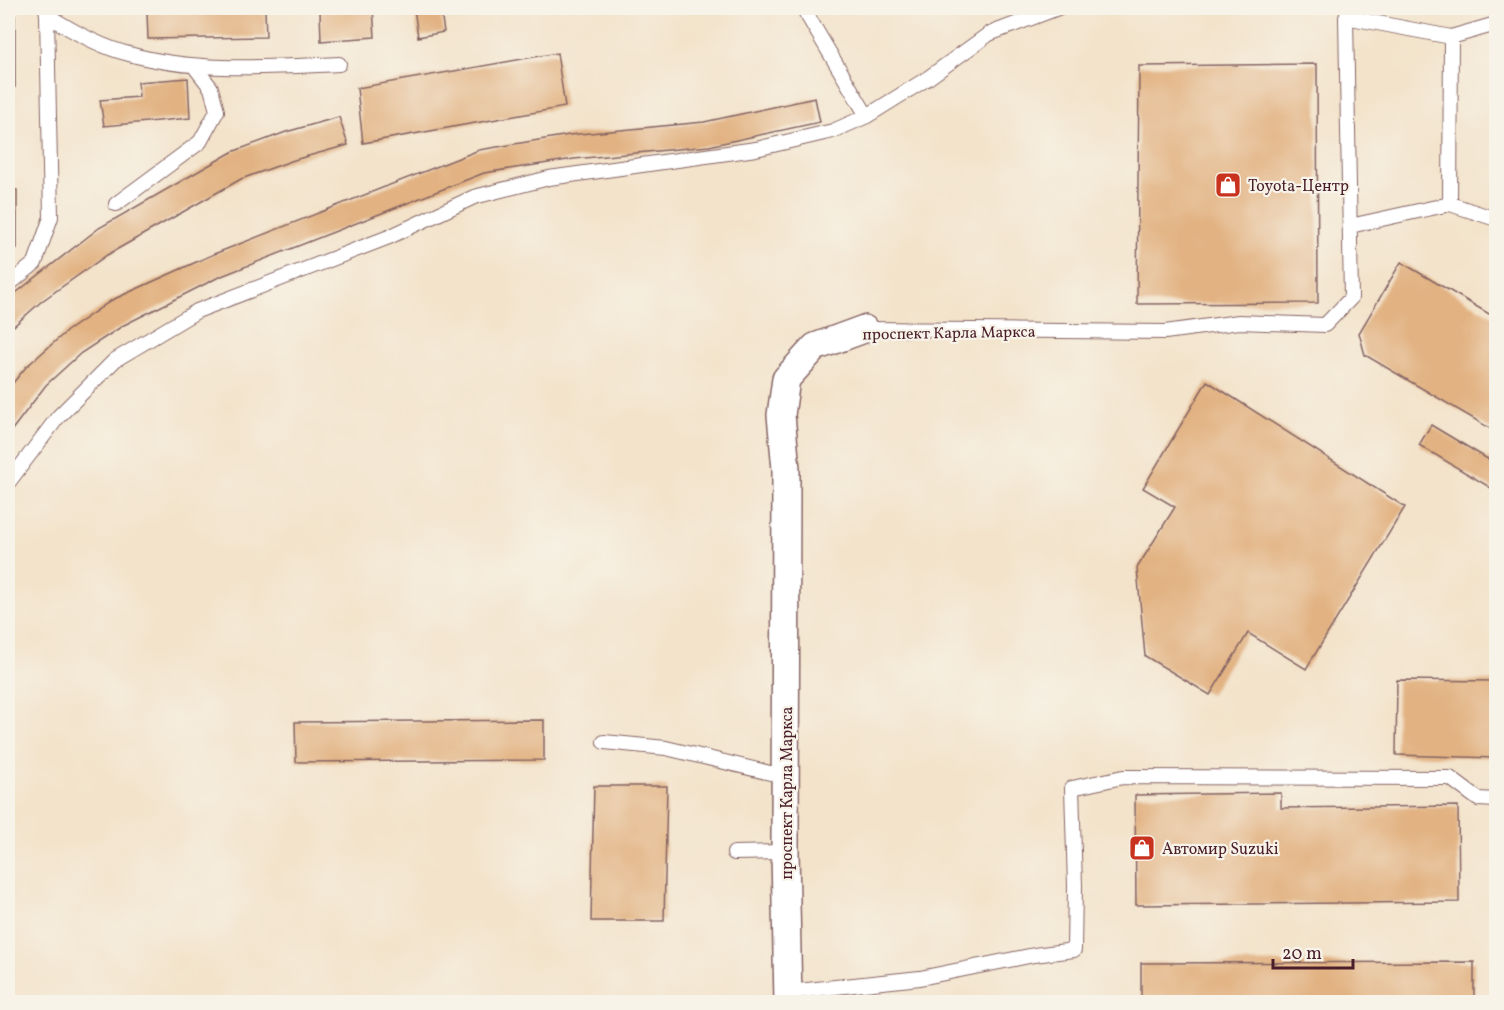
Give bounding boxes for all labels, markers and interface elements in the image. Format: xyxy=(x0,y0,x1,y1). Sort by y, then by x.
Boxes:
shop icon: Toyota-Центр xyxy=(1213,170,1243,200)
place label: Toyota-Центр xyxy=(1248,176,1349,198)
street label: проспект Карла Маркса xyxy=(862,321,1036,347)
street label: проспект Карла Маркса xyxy=(777,706,799,880)
shop icon: Автомир Suzuki xyxy=(1127,833,1157,863)
place label: Автомир Suzuki xyxy=(1162,839,1279,861)
scale bar xyxy=(1273,932,1352,970)
text: 20 m xyxy=(1282,942,1322,967)

